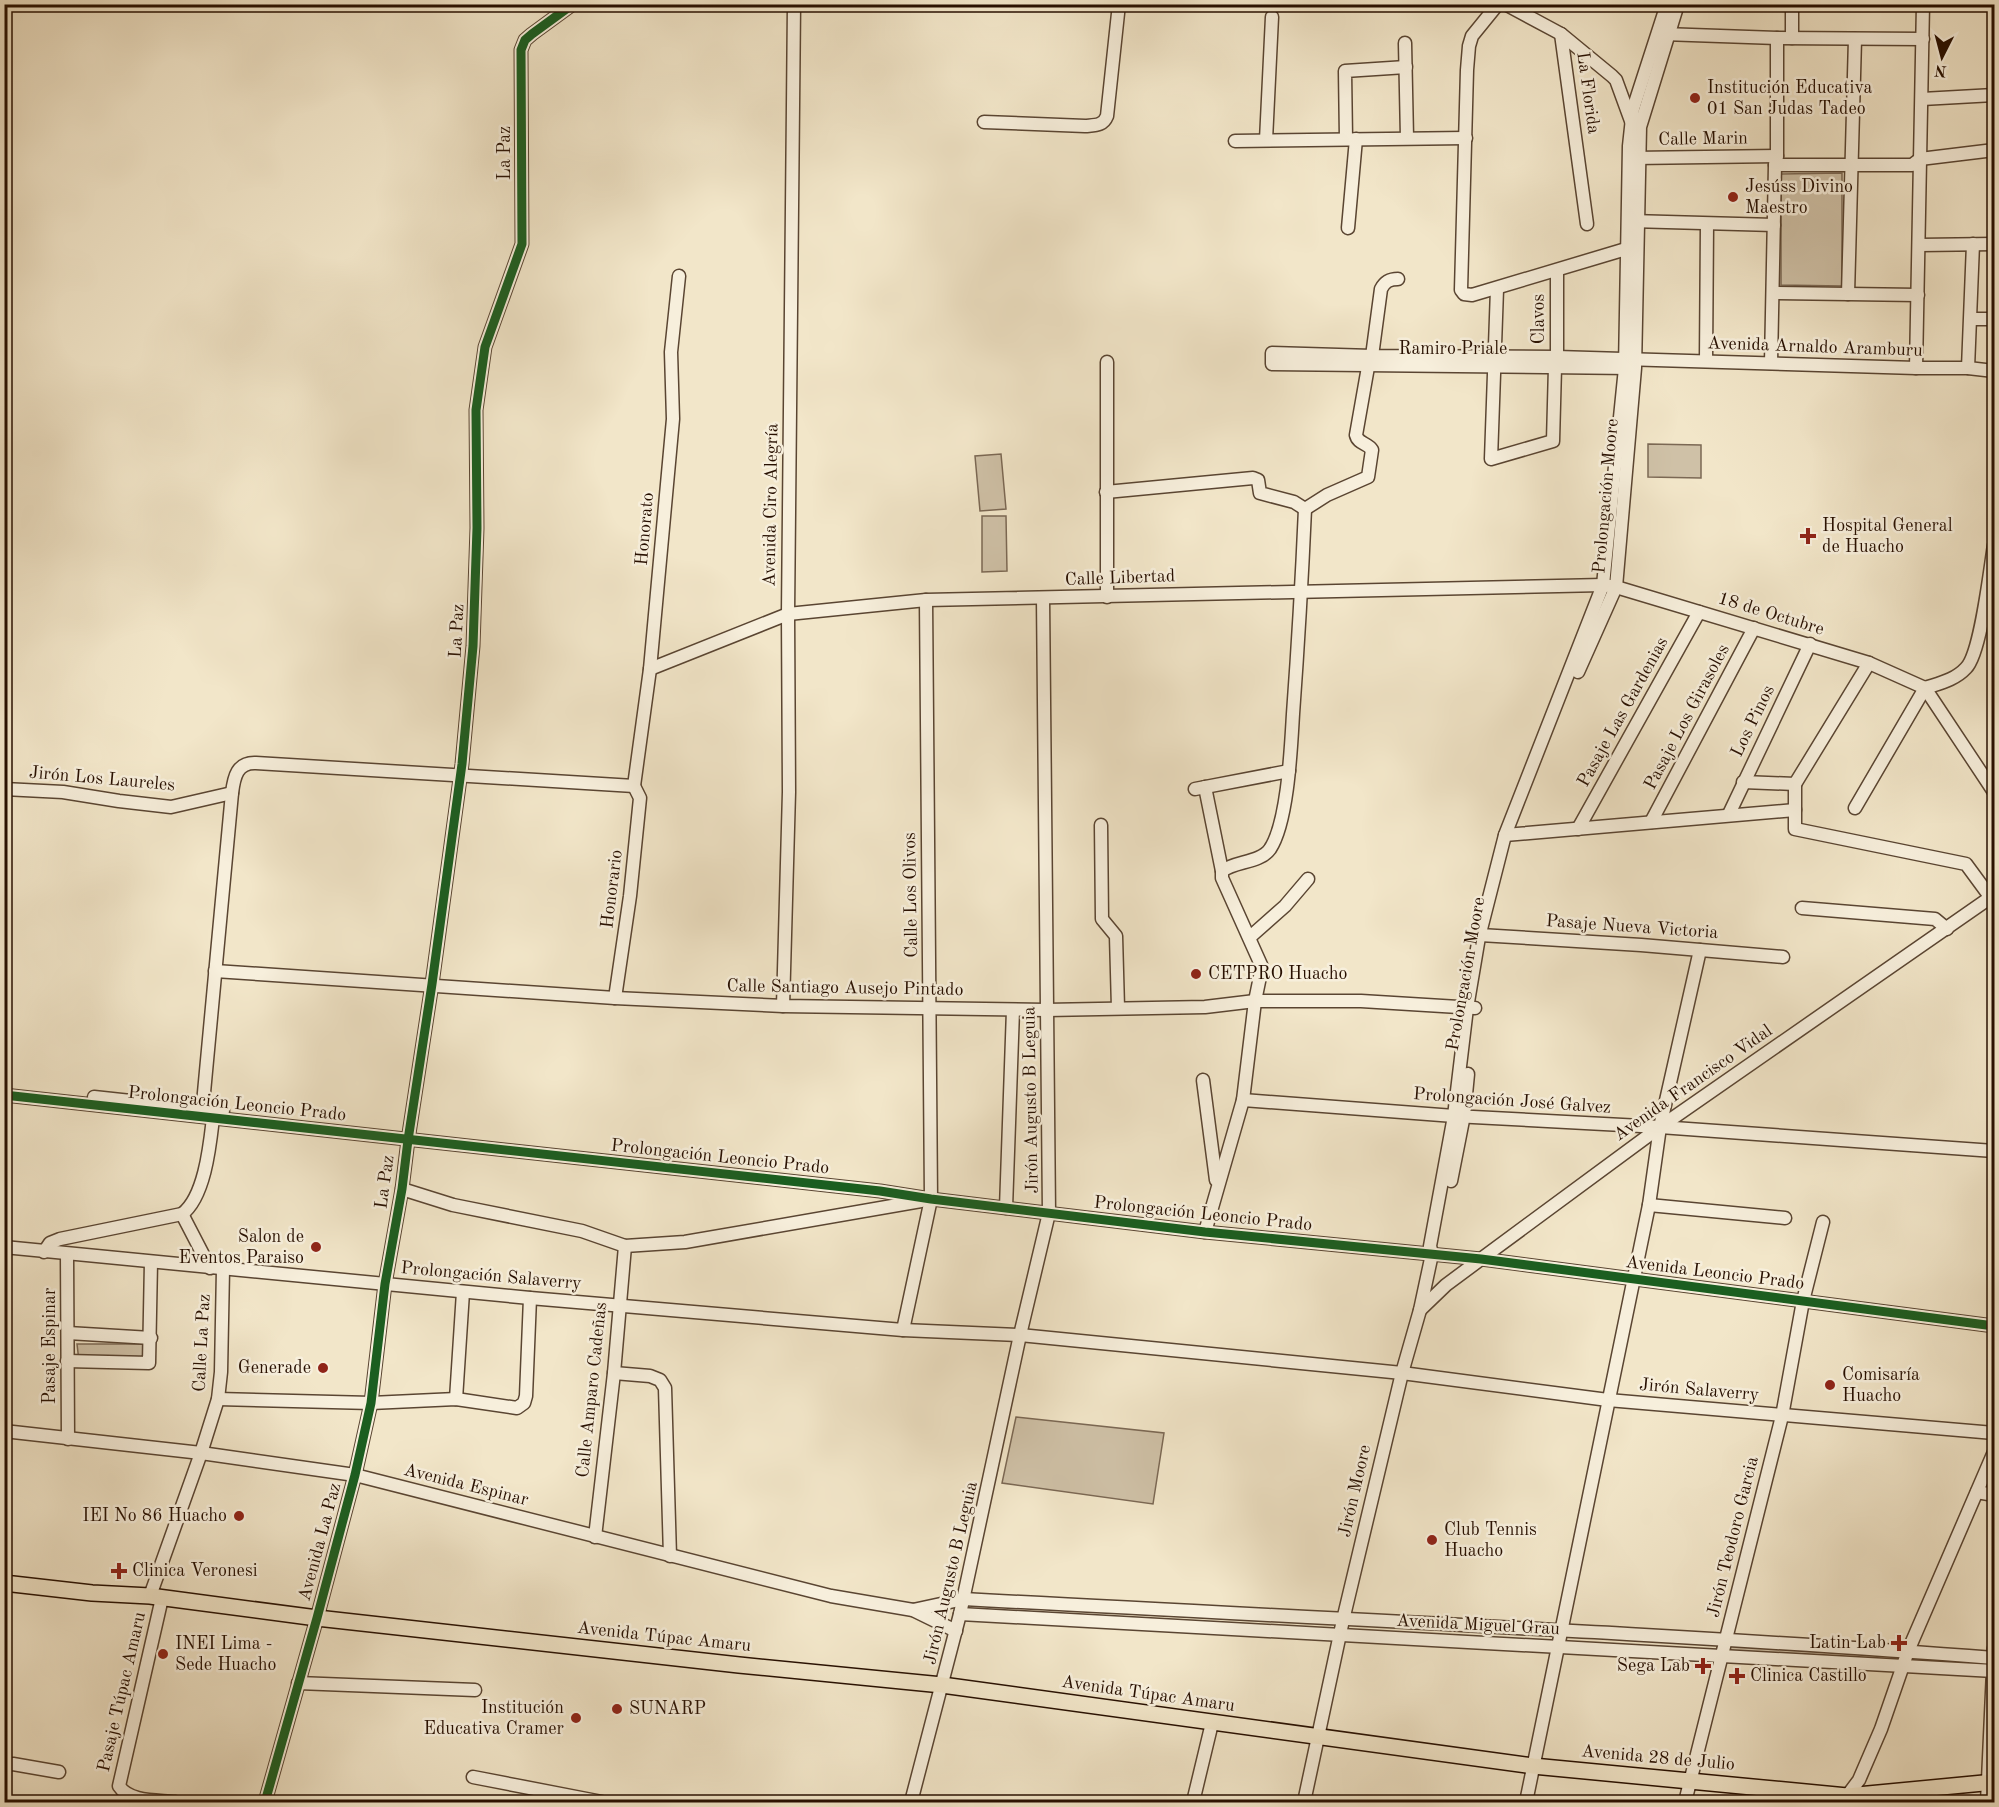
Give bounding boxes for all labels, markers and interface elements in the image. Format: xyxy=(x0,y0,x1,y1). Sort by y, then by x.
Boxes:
north arrow xyxy=(1912,27,1972,87)
street label: La Florida xyxy=(1573,51,1603,135)
text: N xyxy=(1933,61,1948,79)
place label: Institución Educativa 01 San Judas Tadeo xyxy=(1707,79,1872,118)
marker: Institución Educativa 01 San Judas Tadeo xyxy=(1688,91,1702,105)
street label: La Paz xyxy=(496,126,514,180)
street label: Calle Marin xyxy=(1658,129,1748,149)
place label: Jesúss Divino Maestro xyxy=(1745,178,1853,217)
marker: Jesúss Divino Maestro xyxy=(1726,190,1740,204)
street label: Clavos xyxy=(1530,293,1548,344)
street label: Avenida Arnaldo Aramburu xyxy=(1707,334,1923,360)
street label: Ramiro Priale xyxy=(1399,340,1507,358)
street label: Prolongación Moore xyxy=(1590,418,1622,574)
street label: Avenida Ciro Alegría xyxy=(761,423,781,587)
street label: Honorato xyxy=(633,492,657,566)
place label: Hospital General de Huacho xyxy=(1822,517,1953,556)
marker: Hospital General de Huacho xyxy=(1799,527,1817,545)
street label: Calle Libertad xyxy=(1065,567,1175,589)
street label: 18 de Octubre xyxy=(1716,589,1826,639)
street label: La Paz xyxy=(447,603,467,659)
street label: Pasaje Las Gardenias xyxy=(1574,634,1672,790)
street label: Pasaje Los Girasoles xyxy=(1641,641,1733,793)
street label: Los Pinos xyxy=(1728,682,1778,760)
street label: Jirón Los Laureles xyxy=(28,764,176,794)
street label: Calle Los Olivos xyxy=(901,832,921,958)
street label: Honorario xyxy=(598,849,626,929)
street label: Prolongación Moore xyxy=(1444,896,1488,1052)
street label: Pasaje Nueva Victoria xyxy=(1545,912,1719,942)
place label: CETPRO Huacho xyxy=(1208,965,1347,983)
marker: CETPRO Huacho xyxy=(1189,967,1203,981)
street label: Calle Santiago Ausejo Pintado xyxy=(726,977,964,999)
street label: Jirón Augusto B Leguia xyxy=(1020,1006,1042,1194)
street label: Avenida Francisco Vidal xyxy=(1610,1021,1776,1145)
street label: Prolongación Leoncio Prado xyxy=(127,1084,347,1124)
street label: Prolongación José Galvez xyxy=(1412,1085,1612,1117)
street label: Prolongación Leoncio Prado xyxy=(610,1137,830,1177)
street label: La Paz xyxy=(372,1154,398,1210)
street label: Prolongación Leoncio Prado xyxy=(1093,1194,1313,1234)
place label: Salon de Eventos Paraiso xyxy=(179,1228,304,1267)
marker: Salon de Eventos Paraiso xyxy=(309,1240,323,1254)
street label: Avenida Leoncio Prado xyxy=(1625,1253,1805,1293)
street label: Prolongación Salaverry xyxy=(400,1259,583,1293)
street label: Pasaje Espinar xyxy=(41,1287,59,1404)
street label: Calle La Paz xyxy=(190,1293,214,1393)
street label: Calle Amparo Cadeñas xyxy=(574,1301,610,1479)
place label: Generade xyxy=(238,1359,311,1377)
marker: Generade xyxy=(316,1361,330,1375)
place label: Comisaría Huacho xyxy=(1842,1366,1920,1405)
street label: Jirón Salaverry xyxy=(1638,1376,1760,1404)
marker: Comisaría Huacho xyxy=(1823,1378,1837,1392)
street label: Jirón Moore xyxy=(1336,1443,1374,1539)
street label: Jirón Teodoro Garcia xyxy=(1704,1455,1762,1619)
street label: Avenida Espinar xyxy=(402,1461,531,1509)
street label: Jirón Augusto B Leguia xyxy=(921,1480,981,1666)
street label: Avenida La Paz xyxy=(296,1481,344,1603)
place label: IEI No 86 Huacho xyxy=(82,1507,227,1525)
marker: IEI No 86 Huacho xyxy=(232,1509,246,1523)
place label: Club Tennis Huacho xyxy=(1444,1521,1537,1560)
marker: Club Tennis Huacho xyxy=(1425,1533,1439,1547)
marker: Clinica Veronesi xyxy=(110,1562,128,1580)
place label: Clinica Veronesi xyxy=(132,1562,258,1580)
street label: Pasaje Túpac Amaru xyxy=(95,1610,149,1774)
street label: Avenida Miguel Grau xyxy=(1396,1612,1561,1638)
street label: Avenida Túpac Amaru xyxy=(576,1619,752,1655)
place label: Latin Lab xyxy=(1809,1634,1886,1652)
marker: Latin Lab xyxy=(1890,1634,1908,1652)
place label: INEI Lima - Sede Huacho xyxy=(175,1635,276,1674)
marker: INEI Lima - Sede Huacho xyxy=(156,1647,170,1661)
place label: Sega Lab xyxy=(1617,1657,1690,1675)
marker: Sega Lab xyxy=(1694,1657,1712,1675)
marker: Clinica Castillo xyxy=(1728,1667,1746,1685)
place label: Clinica Castillo xyxy=(1750,1667,1867,1685)
street label: Avenida Túpac Amaru xyxy=(1060,1673,1236,1715)
place label: Institución Educativa Cramer xyxy=(423,1699,565,1738)
place label: SUNARP xyxy=(629,1700,706,1718)
marker: SUNARP xyxy=(610,1702,624,1716)
marker: Institución Educativa Cramer xyxy=(569,1711,583,1725)
street label: Avenida 28 de Julio xyxy=(1580,1742,1736,1774)

